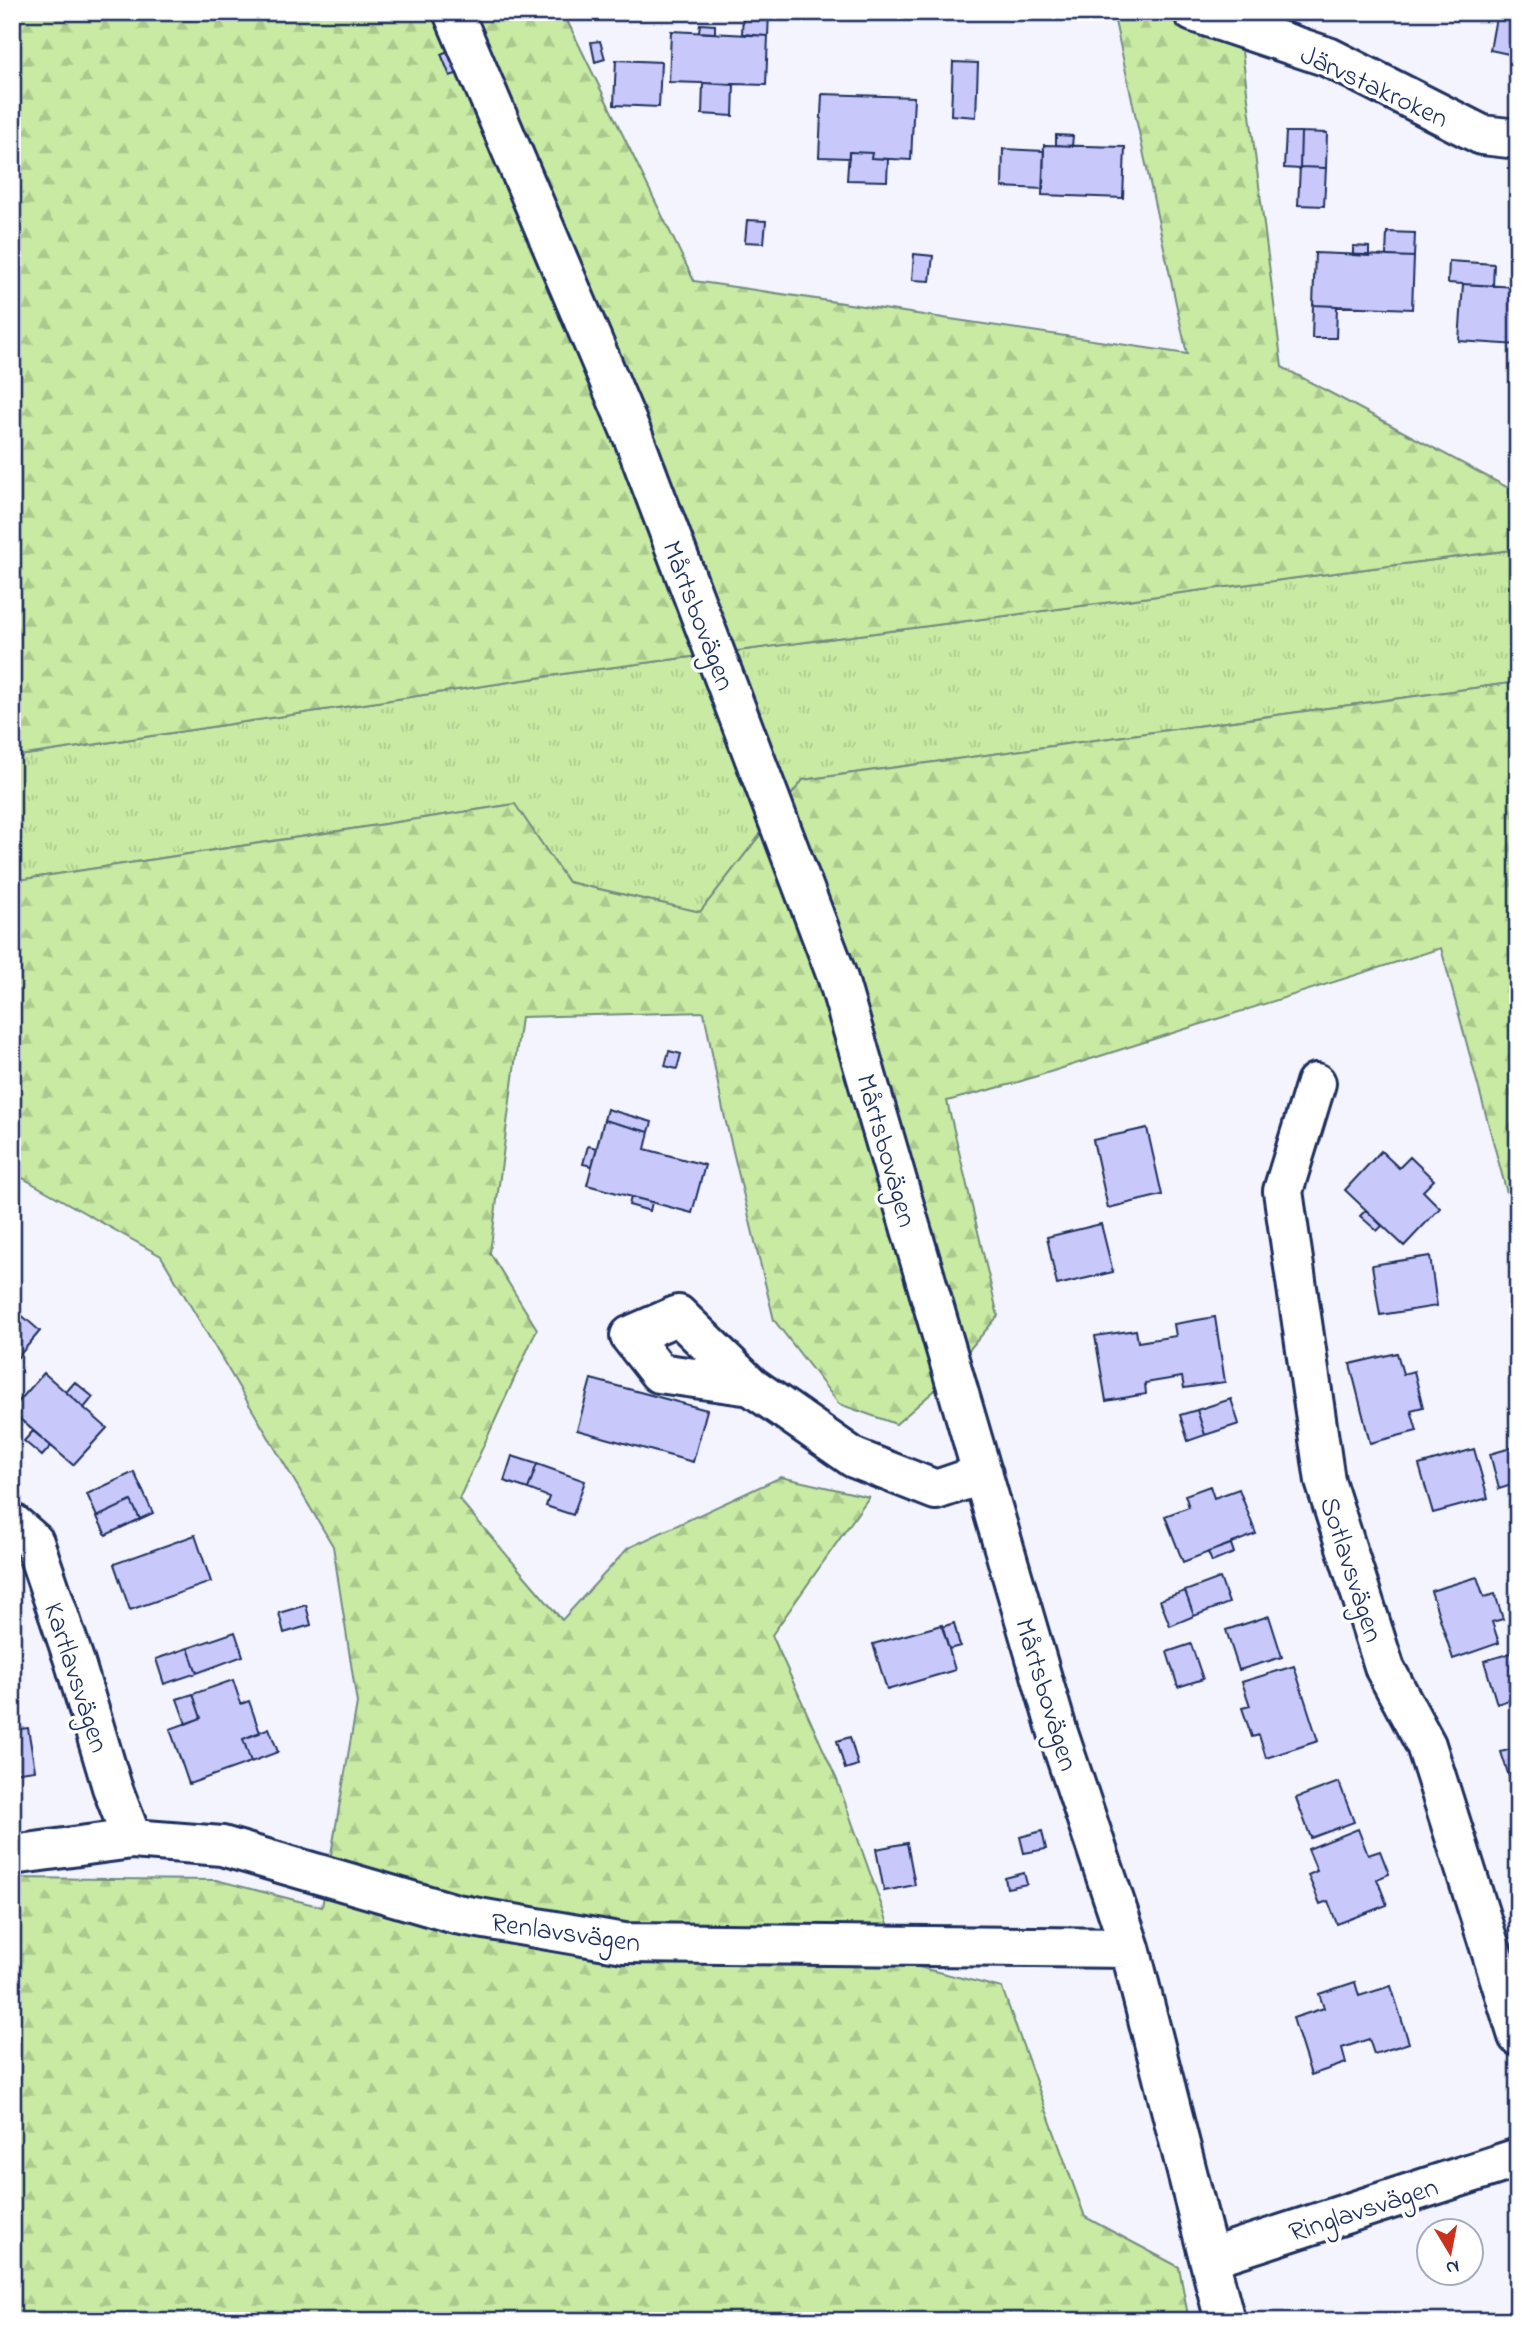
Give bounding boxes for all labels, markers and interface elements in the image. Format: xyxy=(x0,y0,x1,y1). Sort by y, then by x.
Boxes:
street label: Järvstakroken xyxy=(1293,36,1454,140)
street label: Mårtsbovägen xyxy=(649,535,744,697)
street label: Mårtsbovägen xyxy=(843,1070,926,1232)
street label: Sotlavsvägen xyxy=(1307,1492,1392,1648)
street label: Kartlavsvägen xyxy=(31,1598,118,1758)
street label: Mårtsbovägen xyxy=(1002,1614,1087,1776)
street label: Renlavsvägen xyxy=(488,1904,643,1965)
street label: Ringlavsvägen xyxy=(1284,2168,1444,2255)
north arrow xyxy=(1414,2218,1484,2288)
text: N xyxy=(1444,2252,1461,2281)

